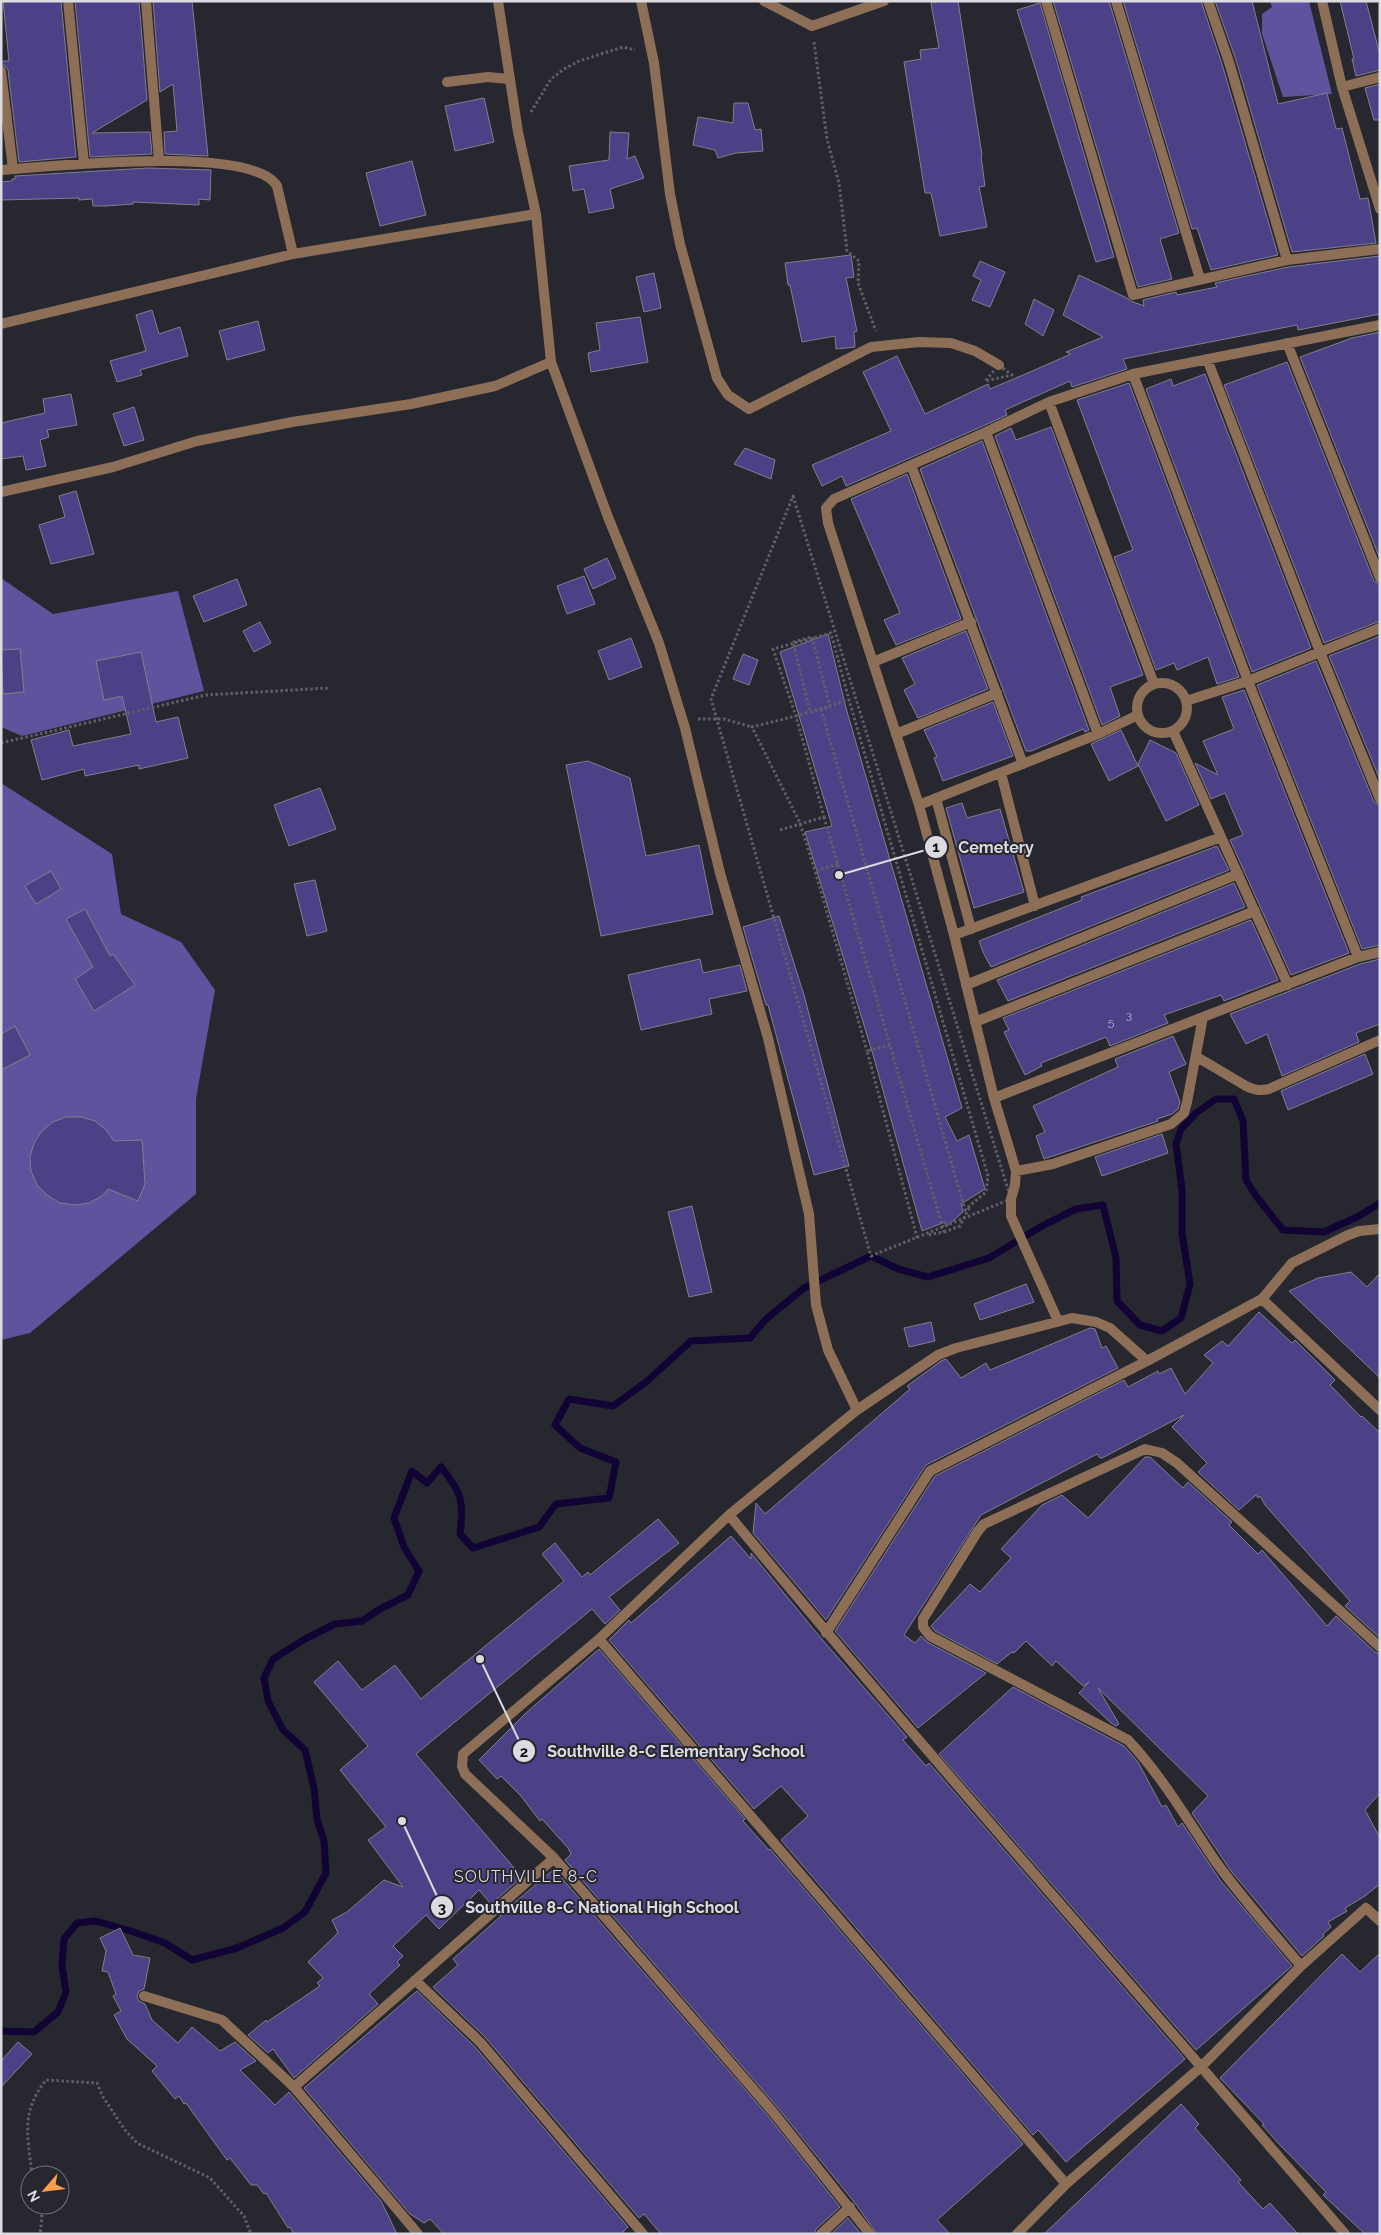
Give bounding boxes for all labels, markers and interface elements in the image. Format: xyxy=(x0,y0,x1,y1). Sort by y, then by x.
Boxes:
callout: Cemetery xyxy=(923,831,1044,862)
text: 1 xyxy=(932,838,940,856)
text: Cemetery xyxy=(958,838,1034,857)
house number: 3 xyxy=(1126,1008,1132,1022)
house number: 5 xyxy=(1108,1015,1115,1029)
callout: Southville 8-C Elementary School xyxy=(512,1736,815,1767)
text: Southville 8-C Elementary School xyxy=(547,1742,806,1761)
text: 2 xyxy=(520,1743,528,1761)
district label: SOUTHVILLE 8-C xyxy=(454,1867,598,1886)
callout: Southville 8-C National High School xyxy=(430,1892,749,1923)
text: Southville 8-C National High School xyxy=(465,1898,740,1917)
text: 3 xyxy=(438,1899,446,1917)
north arrow xyxy=(20,2165,70,2215)
text: N xyxy=(24,2188,43,2205)

